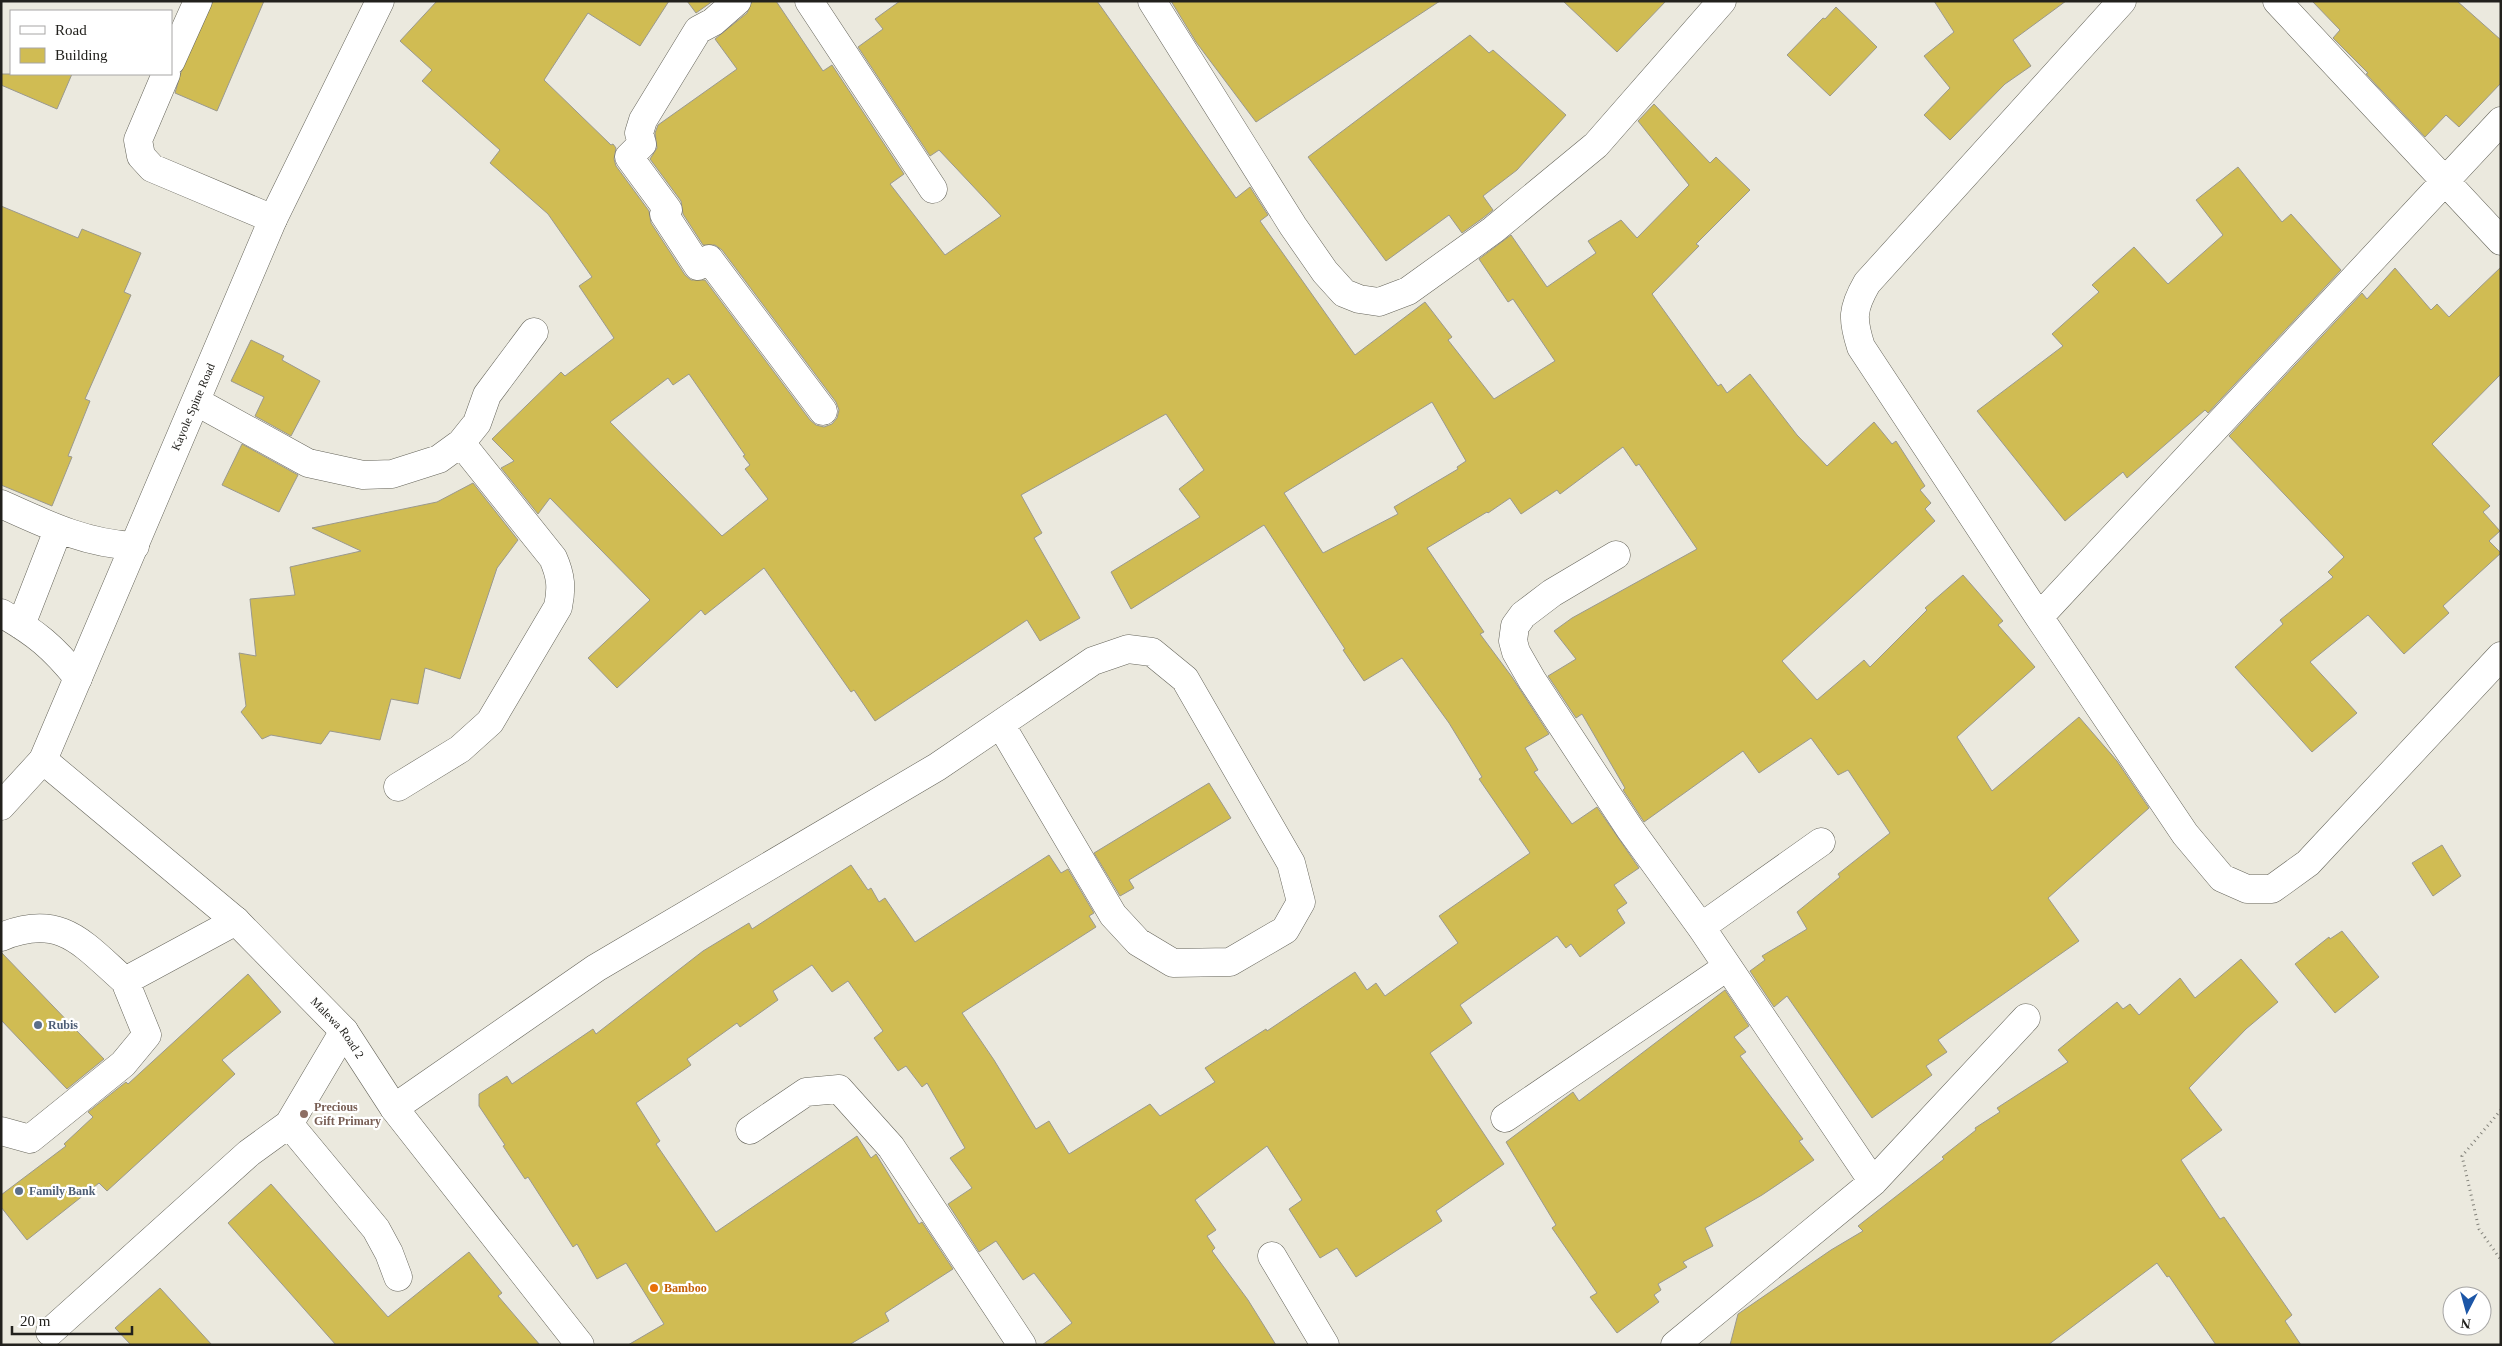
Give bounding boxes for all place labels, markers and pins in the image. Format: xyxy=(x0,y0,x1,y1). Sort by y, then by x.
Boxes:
place label: Rubis xyxy=(48,1018,78,1032)
marker: Rubis xyxy=(32,1019,44,1031)
place label: Precious Gift Primary xyxy=(314,1100,381,1128)
marker: Precious Gift Primary xyxy=(298,1108,310,1120)
place label: Family Bank xyxy=(29,1184,96,1198)
marker: Family Bank xyxy=(13,1185,25,1197)
place label: Bamboo xyxy=(664,1281,707,1295)
marker: Bamboo xyxy=(648,1282,660,1294)

